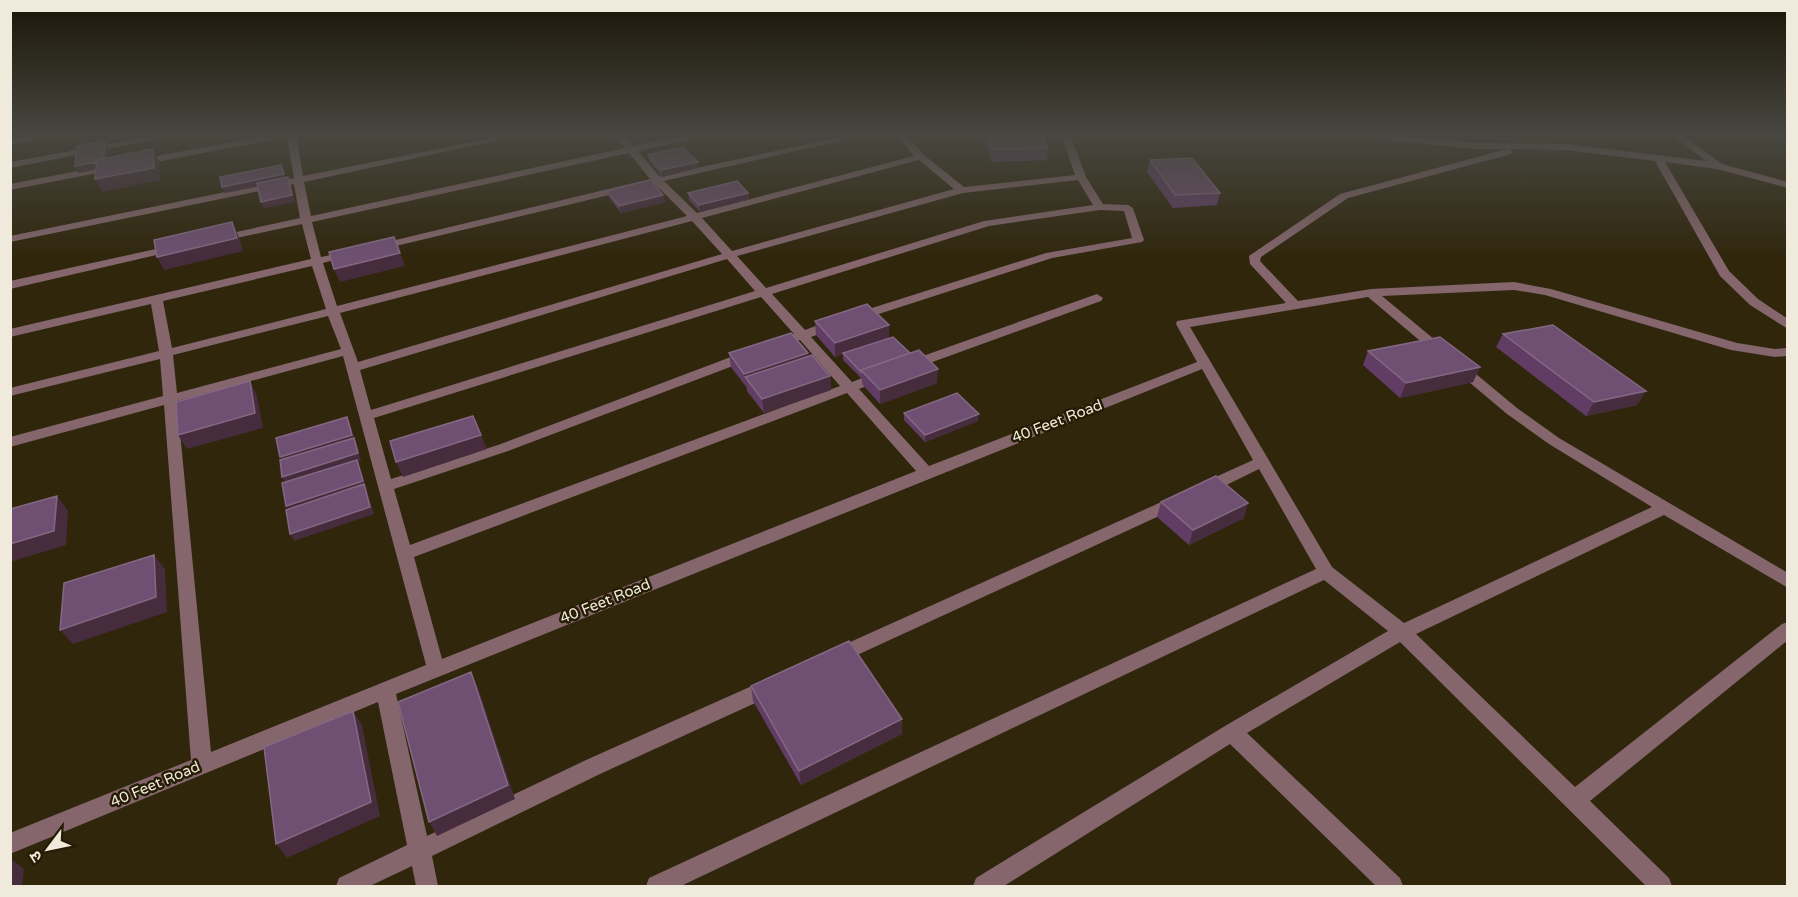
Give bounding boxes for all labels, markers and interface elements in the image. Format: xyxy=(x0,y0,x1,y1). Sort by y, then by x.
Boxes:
street label: 40 Feet Road xyxy=(1009,395,1105,447)
street label: 40 Feet Road xyxy=(557,575,653,627)
street label: 40 Feet Road xyxy=(107,757,203,811)
north arrow xyxy=(18,819,78,879)
text: उ xyxy=(25,847,47,866)

